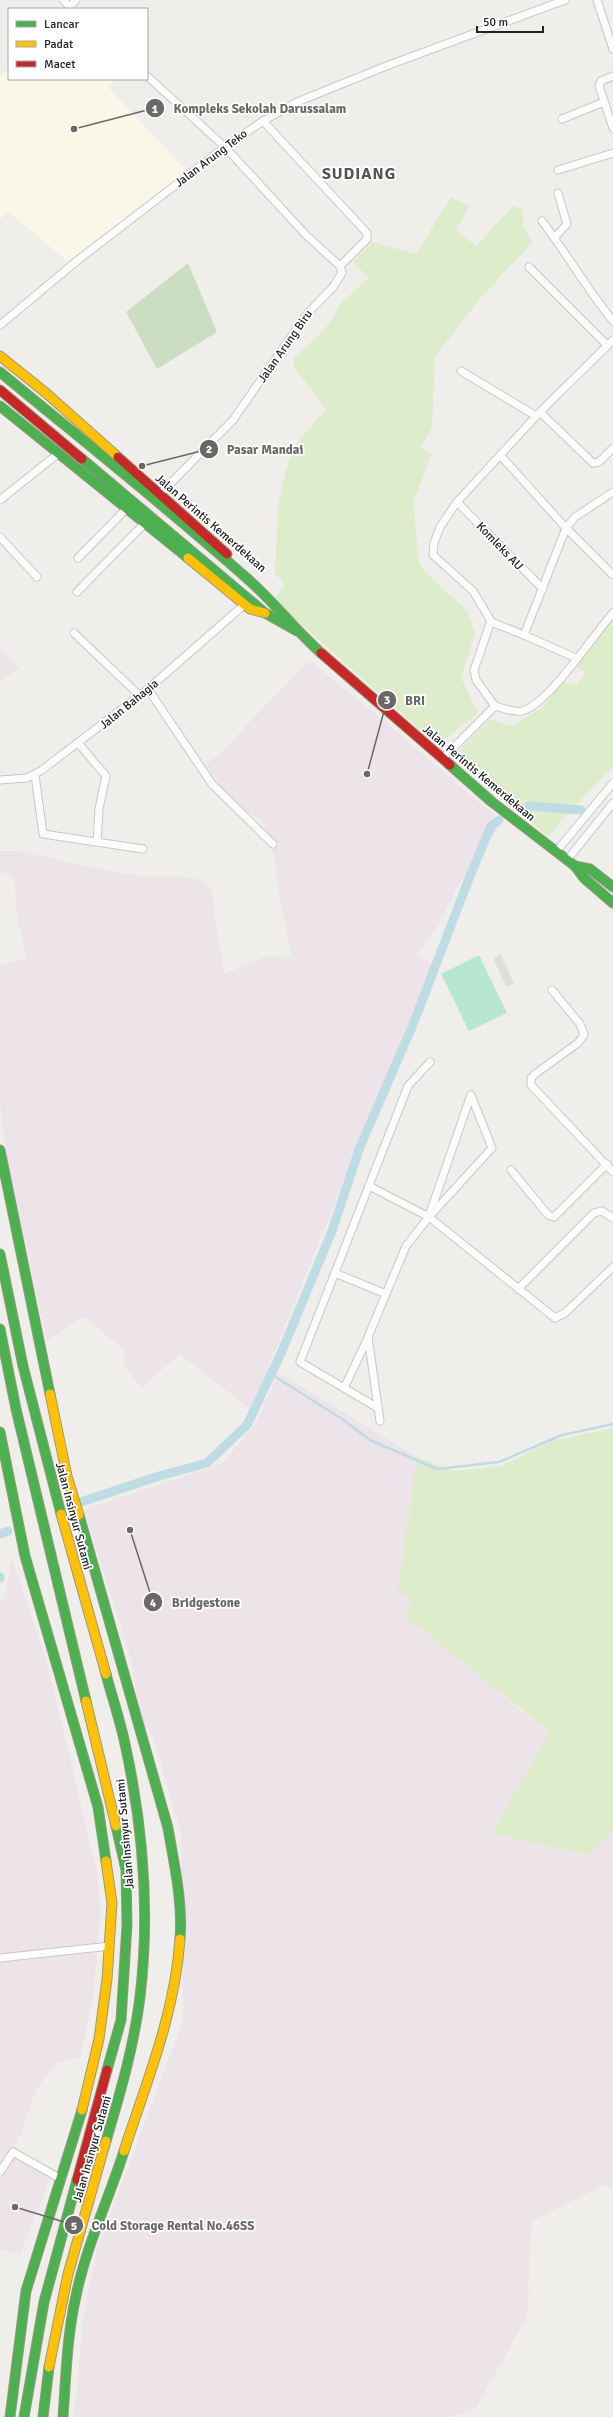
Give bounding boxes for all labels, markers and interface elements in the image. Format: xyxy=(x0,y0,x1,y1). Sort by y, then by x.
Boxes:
legend xyxy=(8,8,148,80)
scale bar xyxy=(477,8,543,34)
text: 50 m xyxy=(483,15,508,30)
text: Lancar xyxy=(44,17,80,32)
text: Padat xyxy=(44,37,73,52)
text: Macet xyxy=(44,57,76,72)
callout: Kompleks Sekolah Darussalam xyxy=(145,96,354,121)
text: Kompleks Sekolah Darussalam xyxy=(174,101,347,117)
text: 1 xyxy=(152,102,159,117)
street label: Jalan Arung Teko xyxy=(172,126,250,190)
district label: SUDIANG xyxy=(322,164,396,184)
street label: Jalan Arung Biru xyxy=(255,307,316,386)
callout: Pasar Mandai xyxy=(199,437,312,462)
text: 2 xyxy=(206,442,212,457)
text: Pasar Mandai xyxy=(227,442,303,458)
street label: Jalan Perintis Kemerdekaan xyxy=(152,471,269,576)
street label: Komleks AU xyxy=(473,519,526,574)
street label: Jalan Bahagia xyxy=(97,676,162,733)
callout: BRI xyxy=(377,688,433,713)
text: 3 xyxy=(384,693,390,708)
text: BRI xyxy=(405,693,425,709)
street label: Jalan Perintis Kemerdekaan xyxy=(419,722,538,825)
street label: Jalan Insinyur Sutami xyxy=(52,1461,95,1571)
callout: Bridgestone xyxy=(143,1590,248,1615)
text: Bridgestone xyxy=(172,1595,241,1611)
text: 4 xyxy=(150,1596,157,1611)
street label: Jalan Insinyur Sutami xyxy=(113,1778,138,1890)
street label: Jalan Insinyur Sutami xyxy=(70,2094,115,2204)
callout: Cold Storage Rental No.46SS xyxy=(64,2213,263,2238)
text: Cold Storage Rental No.46SS xyxy=(92,2218,255,2234)
text: 5 xyxy=(71,2219,77,2234)

